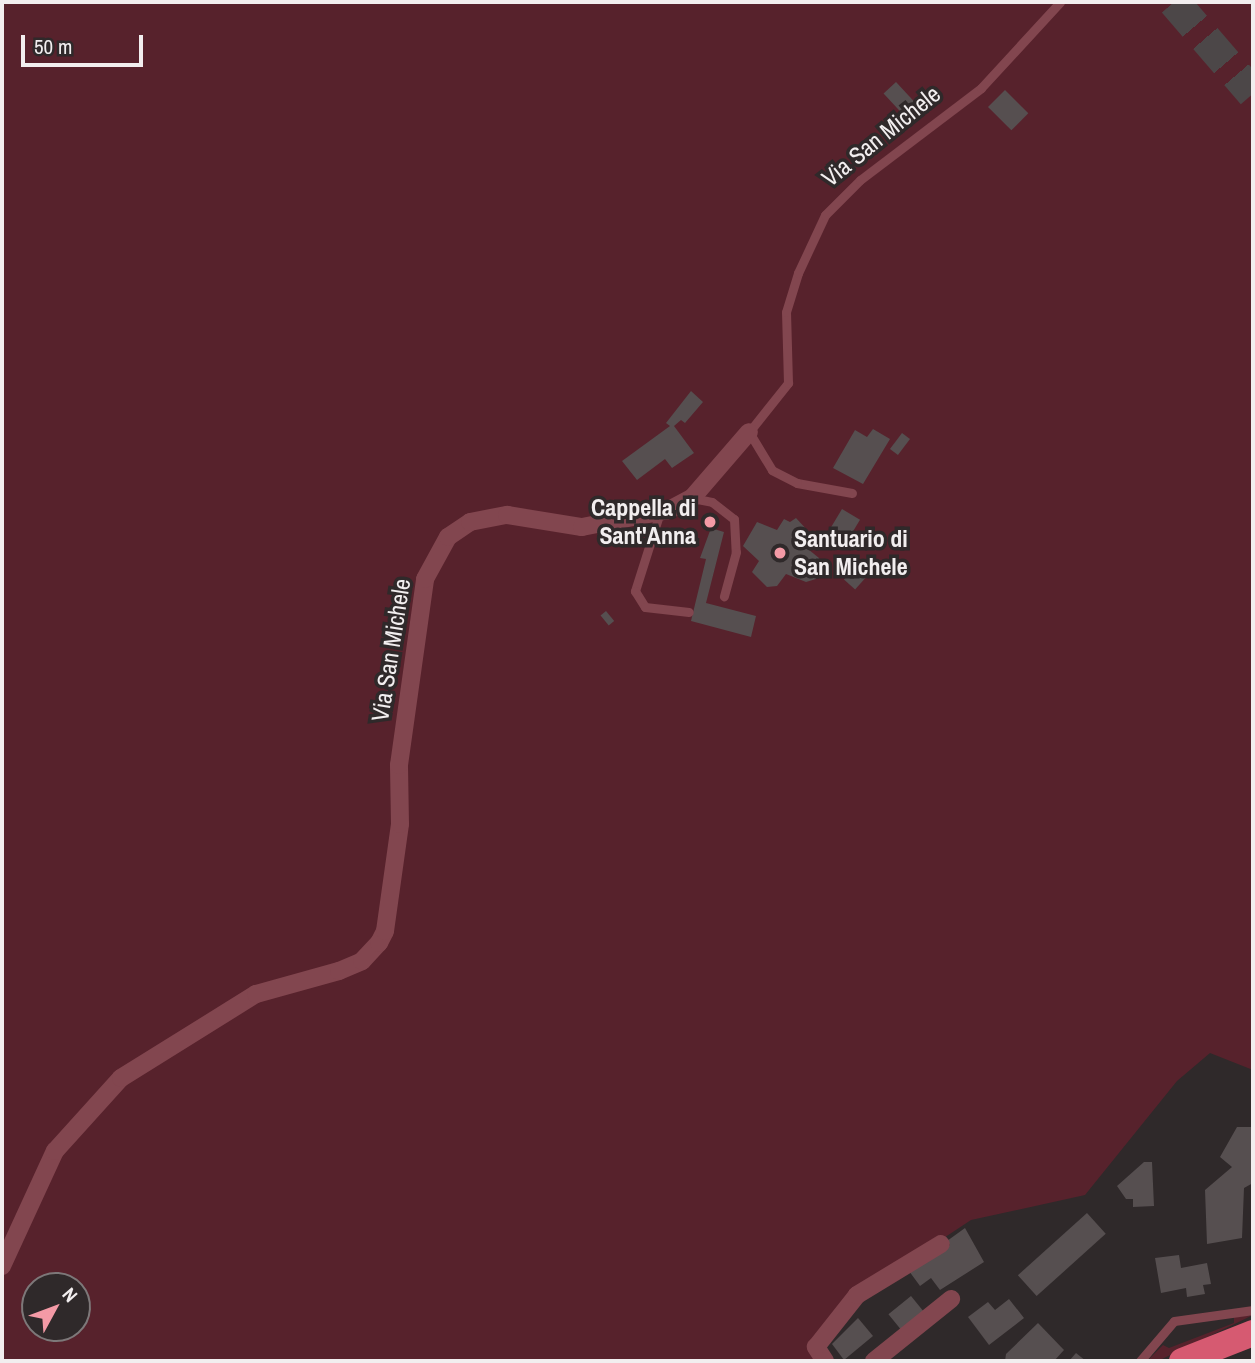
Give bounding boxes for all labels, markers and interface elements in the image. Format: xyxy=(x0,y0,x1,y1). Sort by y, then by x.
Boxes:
scale bar xyxy=(24,21,147,65)
text: 50 m xyxy=(34,32,72,61)
street label: Via San Michele xyxy=(816,79,946,193)
place label: Cappella di Sant'Anna xyxy=(591,494,696,550)
marker: Cappella di Sant'Anna xyxy=(702,514,718,530)
place label: Santuario di San Michele xyxy=(794,525,908,581)
marker: Santuario di San Michele xyxy=(772,545,788,561)
street label: Via San Michele xyxy=(366,577,416,723)
north arrow xyxy=(21,1272,91,1342)
text: N xyxy=(57,1282,84,1307)

